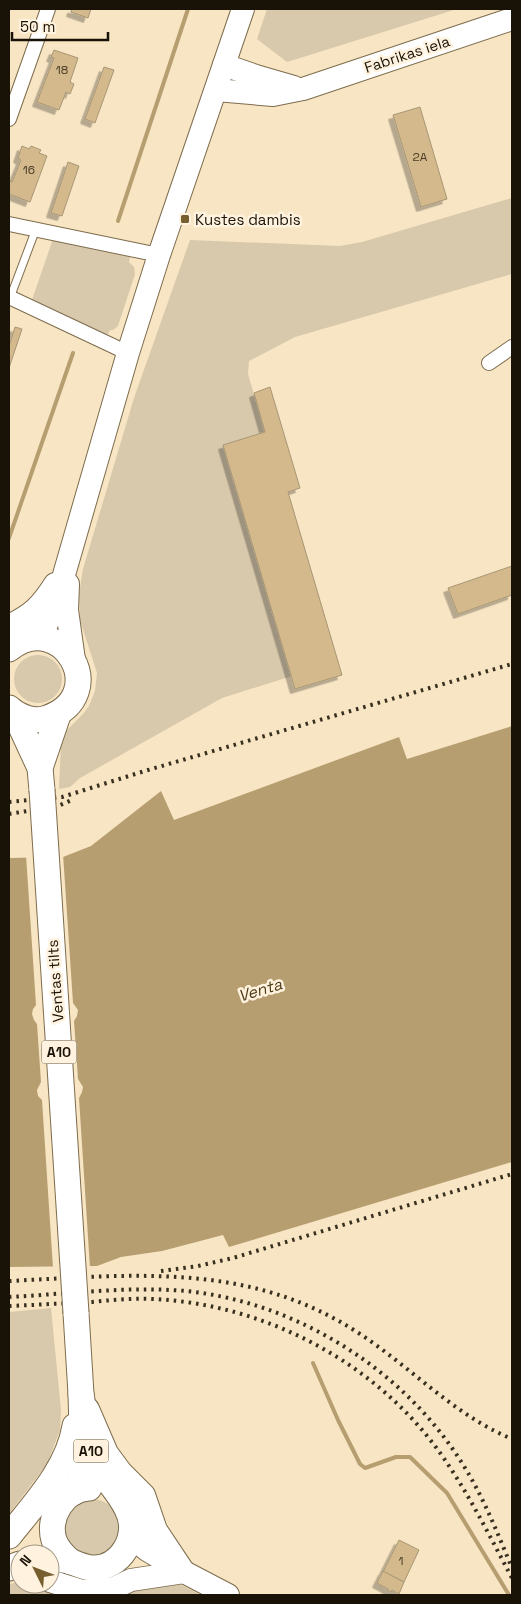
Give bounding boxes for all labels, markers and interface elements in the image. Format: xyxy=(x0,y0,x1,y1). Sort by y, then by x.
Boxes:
scale bar xyxy=(12,10,109,42)
text: 50 m xyxy=(20,17,55,36)
street label: Fabrikas iela xyxy=(362,31,452,77)
house number: 18 xyxy=(56,62,68,78)
house number: 2A xyxy=(413,149,428,165)
house number: 16 xyxy=(23,162,35,178)
place label: Kustes dambis xyxy=(195,210,301,229)
marker: Kustes dambis xyxy=(179,213,191,225)
street label: Ventas tilts xyxy=(43,939,67,1023)
water label: Venta xyxy=(235,973,285,1007)
road number: A10 xyxy=(42,1040,76,1064)
road number: A10 xyxy=(74,1440,108,1462)
north arrow xyxy=(10,1544,60,1594)
text: N xyxy=(16,1551,35,1570)
house number: 1 xyxy=(398,1553,404,1569)

